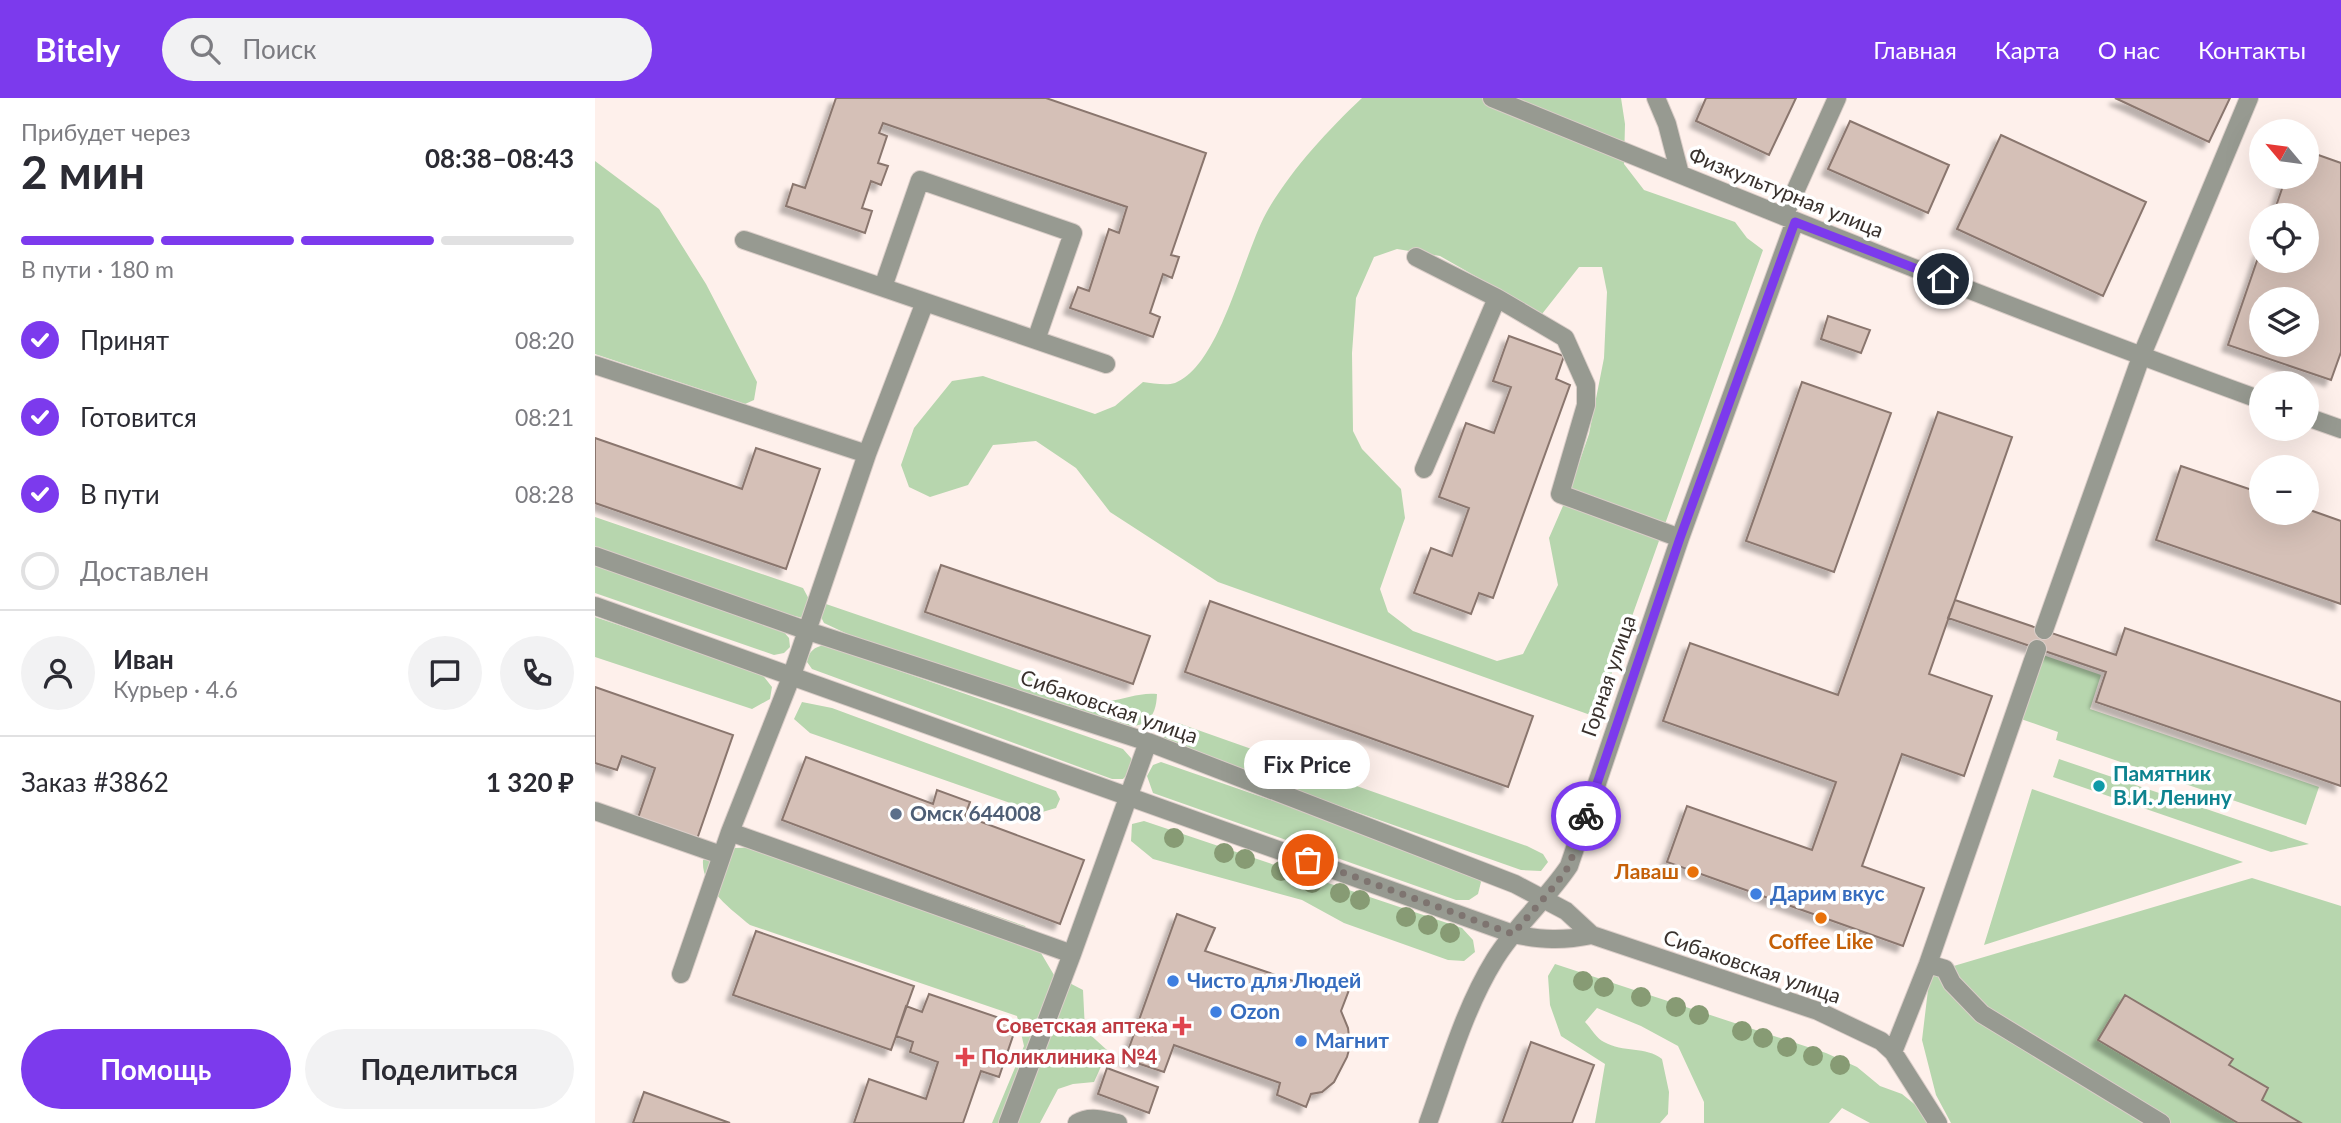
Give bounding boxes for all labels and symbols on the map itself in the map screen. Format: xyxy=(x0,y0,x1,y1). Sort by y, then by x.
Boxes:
north arrow xyxy=(2249,119,2319,189)
street label: Физкультурная улица xyxy=(1685,141,1888,242)
pin xyxy=(1913,249,1973,309)
street label: Горная улица xyxy=(1575,612,1640,739)
street label: Сибаковская улица xyxy=(1017,663,1201,748)
callout: Fix Price xyxy=(1245,741,1371,790)
place label: Памятник В.И. Ленину xyxy=(2113,760,2233,809)
marker: Памятник В.И. Ленину xyxy=(2091,778,2107,794)
courier xyxy=(1551,781,1621,851)
place label: Омск 644008 xyxy=(910,800,1042,825)
marker: Омск 644008 xyxy=(888,806,904,822)
pin xyxy=(1278,830,1338,890)
place label: Лаваш xyxy=(1613,858,1679,883)
marker: Лаваш xyxy=(1685,864,1701,880)
place label: Дарим вкус xyxy=(1770,880,1885,905)
marker: Дарим вкус xyxy=(1748,886,1764,902)
marker: Coffee Like xyxy=(1813,910,1829,926)
street label: Сибаковская улица xyxy=(1660,923,1844,1008)
place label: Coffee Like xyxy=(1768,928,1874,953)
place label: Чисто для Людей xyxy=(1187,967,1361,992)
marker: Чисто для Людей xyxy=(1165,973,1181,989)
place label: Ozon xyxy=(1230,998,1280,1023)
marker: Ozon xyxy=(1208,1004,1224,1020)
place label: Советская аптека xyxy=(996,1012,1168,1037)
marker: Советская аптека xyxy=(1174,1018,1190,1034)
place label: Магнит xyxy=(1315,1027,1389,1052)
marker: Магнит xyxy=(1293,1033,1309,1049)
place label: Поликлиника №4 xyxy=(981,1043,1157,1068)
marker: Поликлиника №4 xyxy=(955,1047,975,1067)

